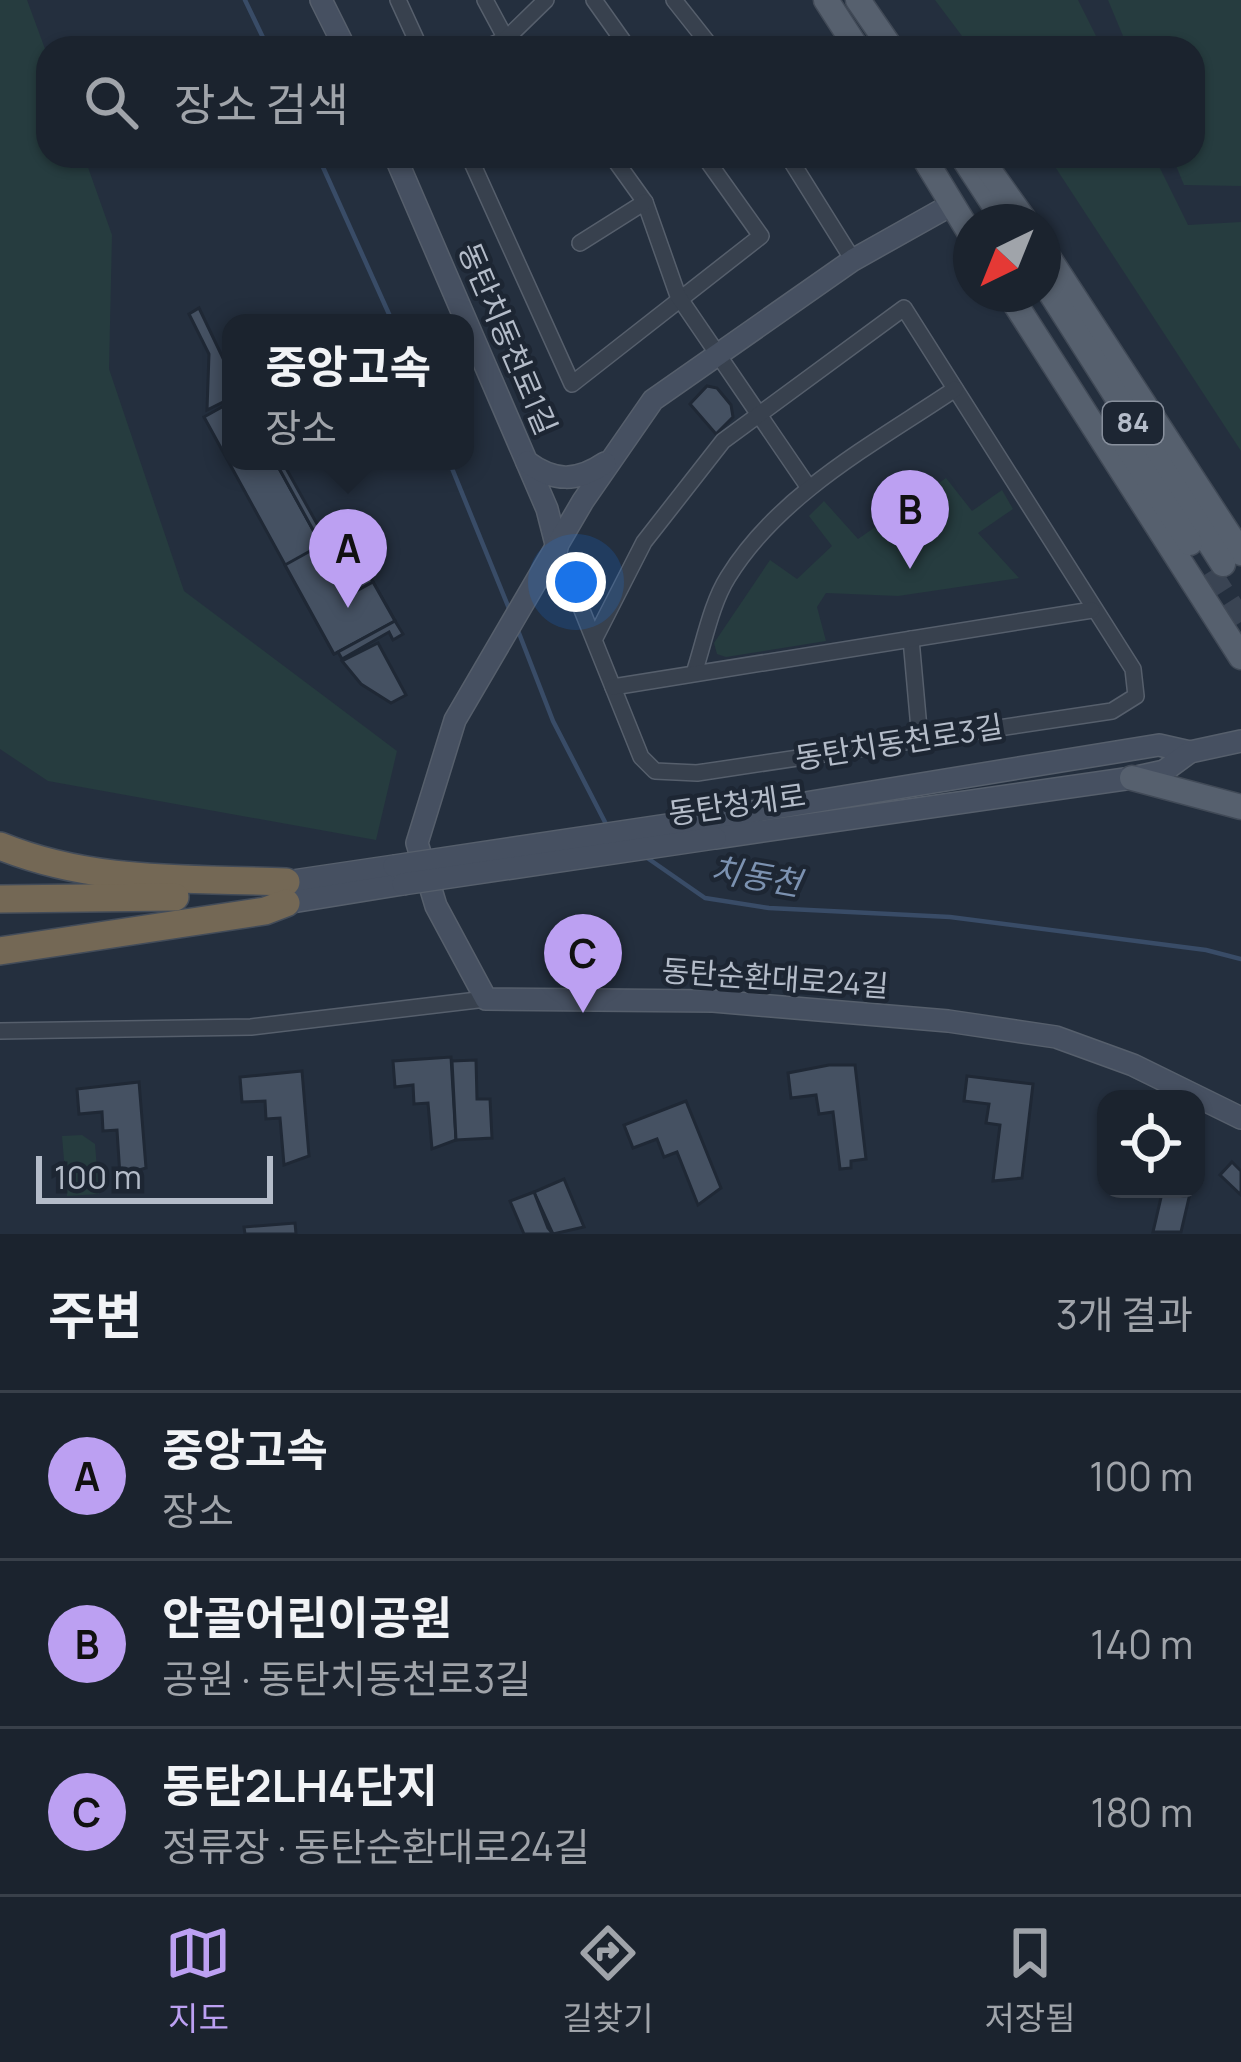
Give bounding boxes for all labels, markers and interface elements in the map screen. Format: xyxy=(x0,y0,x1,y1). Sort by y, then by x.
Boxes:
search box xyxy=(36,36,1205,168)
icon: search xyxy=(78,69,144,135)
text: 장소 검색 xyxy=(174,73,349,135)
north arrow xyxy=(953,204,1061,312)
street label: 동탄치동천로1길 xyxy=(449,236,567,441)
popup xyxy=(222,314,474,470)
text: 중앙고속 xyxy=(265,335,431,397)
text: 장소 xyxy=(265,400,337,454)
road number: 84 xyxy=(1103,402,1163,444)
pin: B xyxy=(871,470,949,569)
pin: A xyxy=(309,509,387,608)
your location xyxy=(546,552,606,612)
street label: 동탄치동천로3길 xyxy=(792,705,1006,778)
street label: 동탄청계로 xyxy=(666,774,808,833)
water label: 치동천 xyxy=(707,845,808,906)
pin: C xyxy=(544,914,622,1013)
street label: 동탄순환대로24길 xyxy=(660,949,890,1006)
map controls xyxy=(1097,1090,1205,1198)
button: locate xyxy=(1097,1090,1205,1198)
scale bar xyxy=(36,1150,273,1203)
text: 100 m xyxy=(54,1154,142,1199)
text: 주변 xyxy=(48,1280,142,1349)
text: 3개 결과 xyxy=(1056,1287,1193,1341)
text: 중앙고속 xyxy=(162,1418,328,1480)
text: A xyxy=(74,1449,100,1503)
text: 100 m xyxy=(1089,1449,1193,1503)
text: 장소 xyxy=(162,1483,234,1537)
text: 안골어린이공원 xyxy=(162,1586,452,1648)
text: B xyxy=(75,1617,99,1671)
text: 140 m xyxy=(1090,1617,1193,1671)
text: 공원 · 동탄치동천로3길 xyxy=(162,1651,531,1705)
text: 동탄2LH4단지 xyxy=(162,1754,438,1816)
text: C xyxy=(73,1785,101,1839)
text: 180 m xyxy=(1090,1785,1193,1839)
text: 정류장 · 동탄순환대로24길 xyxy=(162,1819,590,1873)
tab: 지도 xyxy=(165,1920,231,2040)
tab: 길찾기 xyxy=(562,1920,654,2040)
tab: 저장됨 xyxy=(984,1920,1076,2040)

